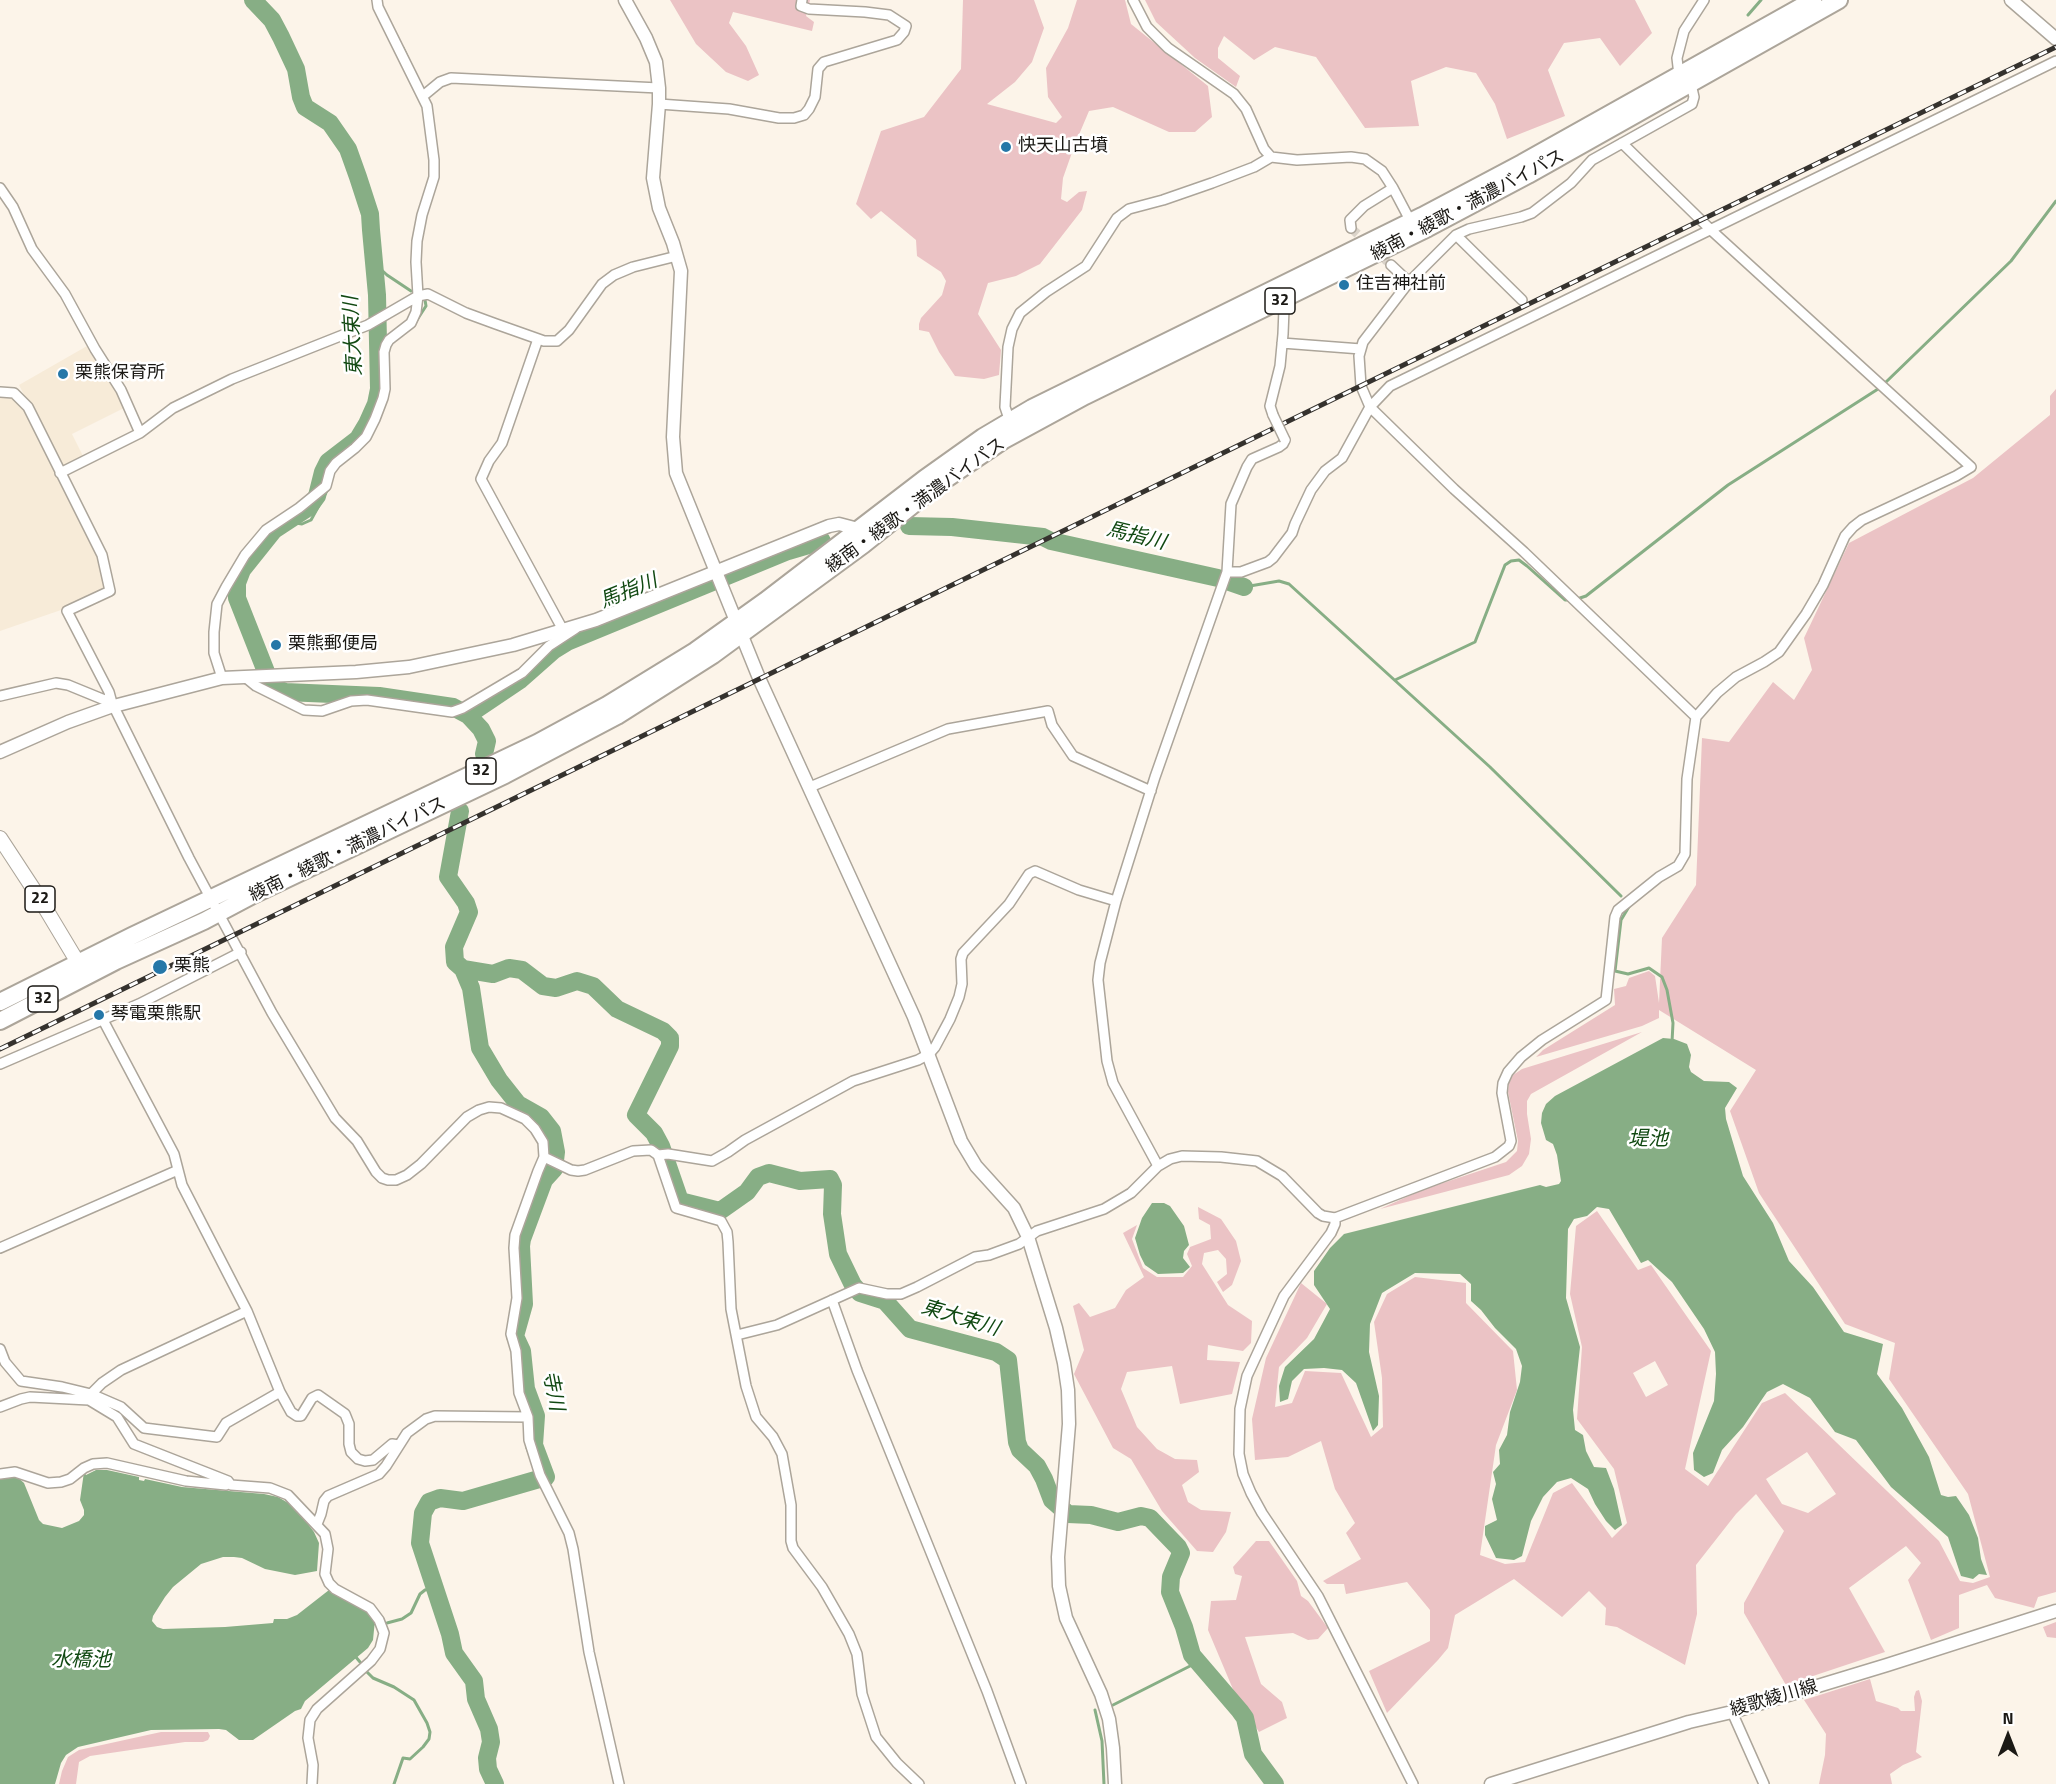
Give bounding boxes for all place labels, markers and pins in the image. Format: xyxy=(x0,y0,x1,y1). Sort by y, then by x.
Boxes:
place label: 快天山古墳 xyxy=(1018,136,1108,158)
marker: 快天山古墳 xyxy=(999,140,1013,154)
place label: 住吉神社前 xyxy=(1356,274,1446,296)
marker: 住吉神社前 xyxy=(1337,278,1351,292)
place label: 栗熊保育所 xyxy=(75,363,165,385)
marker: 栗熊保育所 xyxy=(56,367,70,381)
place label: 栗熊郵便局 xyxy=(288,634,378,656)
marker: 栗熊郵便局 xyxy=(269,638,283,652)
place label: 栗熊 xyxy=(174,956,210,978)
marker: 栗熊 xyxy=(151,958,169,976)
place label: 琴電栗熊駅 xyxy=(111,1004,201,1026)
marker: 琴電栗熊駅 xyxy=(92,1008,106,1022)

